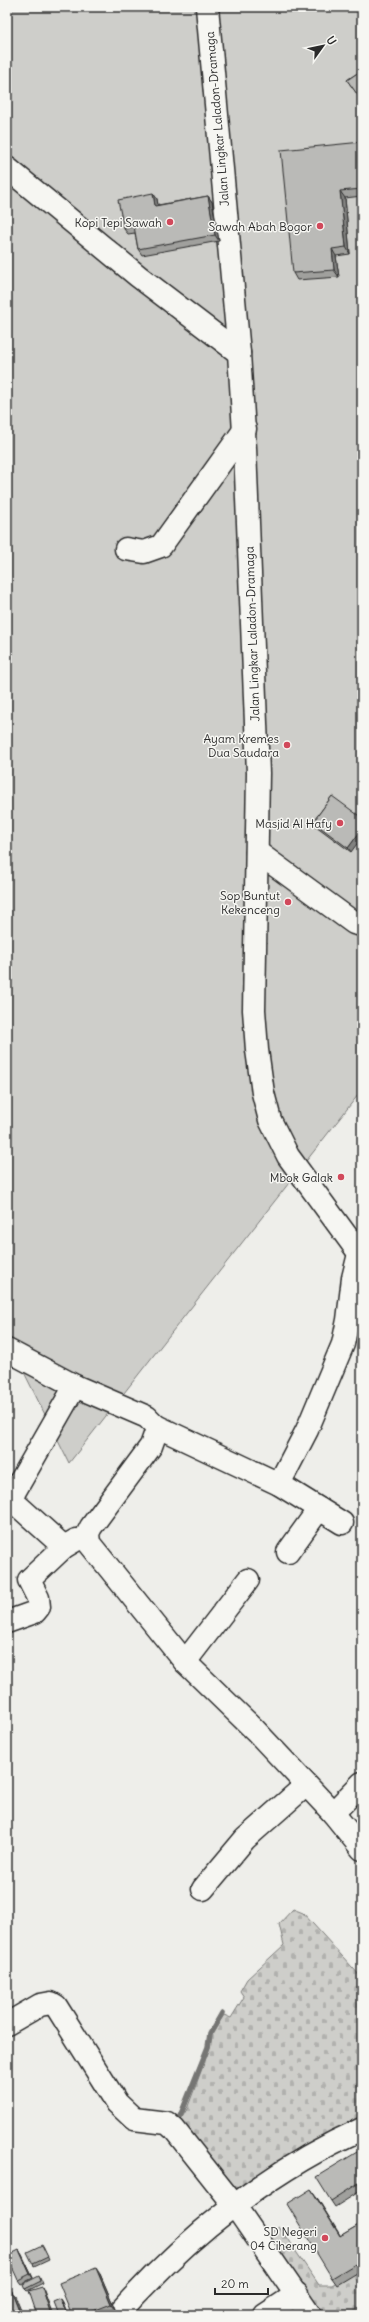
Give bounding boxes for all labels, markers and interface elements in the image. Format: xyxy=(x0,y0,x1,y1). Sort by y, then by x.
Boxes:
north arrow xyxy=(303,26,343,66)
street label: Jalan Lingkar Laladon-Dramaga xyxy=(202,31,232,207)
text: U xyxy=(323,34,339,48)
place label: Kopi Tepi Sawah xyxy=(75,215,162,230)
marker: Kopi Tepi Sawah xyxy=(165,217,175,227)
place label: Sawah Abah Bogor xyxy=(209,219,312,234)
marker: Sawah Abah Bogor xyxy=(315,221,325,231)
street label: Jalan Lingkar Laladon-Dramaga xyxy=(241,546,263,722)
place label: Ayam Kremes Dua Saudara xyxy=(203,731,279,760)
marker: Ayam Kremes Dua Saudara xyxy=(282,740,292,750)
place label: Masjid Al Hafy xyxy=(255,816,332,831)
marker: Masjid Al Hafy xyxy=(335,818,345,828)
place label: Sop Buntut Kekenceng xyxy=(220,888,280,917)
marker: Sop Buntut Kekenceng xyxy=(283,897,293,907)
place label: Mbok Galak xyxy=(270,1170,333,1185)
marker: Mbok Galak xyxy=(336,1172,346,1182)
place label: SD Negeri 04 Ciherang xyxy=(250,2224,317,2253)
marker: SD Negeri 04 Ciherang xyxy=(320,2233,330,2243)
scale bar xyxy=(215,2270,268,2296)
text: 20 m xyxy=(221,2276,249,2291)

